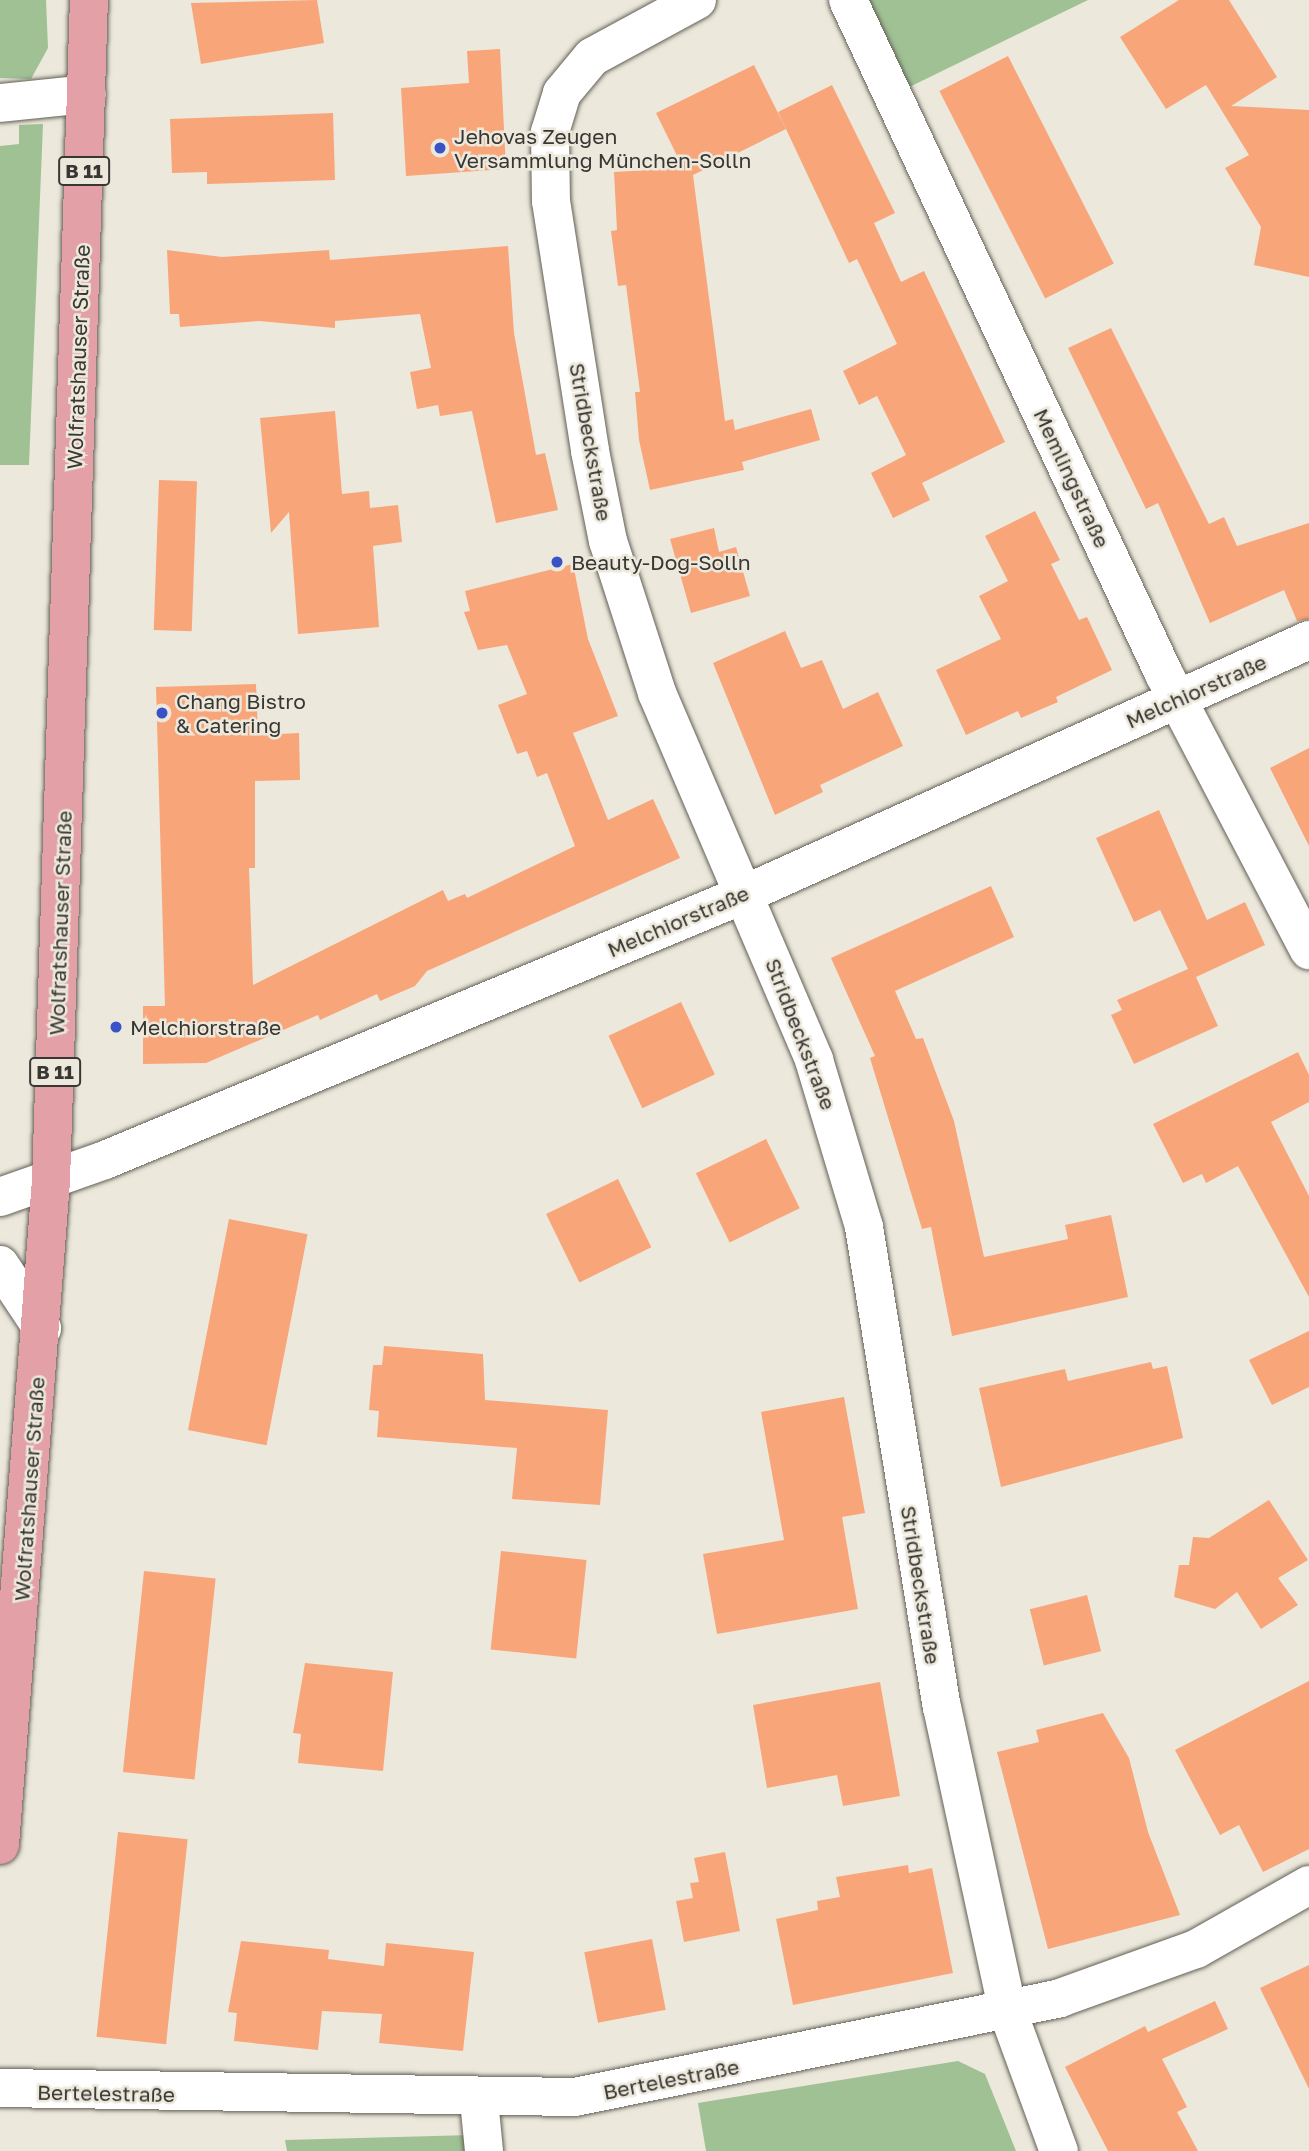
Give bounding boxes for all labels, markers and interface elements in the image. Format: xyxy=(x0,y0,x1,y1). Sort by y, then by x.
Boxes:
place label: Jehovas Zeugen Versammlung München-Solln xyxy=(454,123,751,173)
marker: Jehovas Zeugen Versammlung München-Solln xyxy=(432,140,448,156)
road number: B 11 xyxy=(58,155,110,186)
street label: Wolfratshauser Straße xyxy=(61,244,95,470)
street label: Stridbeckstraße xyxy=(565,361,617,523)
street label: Memlingstraße xyxy=(1029,404,1115,552)
place label: Beauty-Dog-Solln xyxy=(571,549,751,575)
marker: Beauty-Dog-Solln xyxy=(549,554,565,570)
street label: Melchiorstraße xyxy=(1122,649,1270,733)
place label: Chang Bistro & Catering xyxy=(176,688,306,738)
marker: Chang Bistro & Catering xyxy=(154,705,170,721)
street label: Wolfratshauser Straße xyxy=(43,810,77,1036)
street label: Melchiorstraße xyxy=(603,880,753,962)
street label: Stridbeckstraße xyxy=(761,955,841,1113)
place label: Melchiorstraße xyxy=(130,1014,281,1040)
marker: Melchiorstraße xyxy=(108,1019,124,1035)
road number: B 11 xyxy=(29,1056,81,1088)
street label: Wolfratshauser Straße xyxy=(9,1376,49,1602)
street label: Stridbeckstraße xyxy=(896,1504,946,1666)
street label: Bertelestraße xyxy=(601,2053,741,2105)
street label: Bertelestraße xyxy=(37,2079,175,2107)

